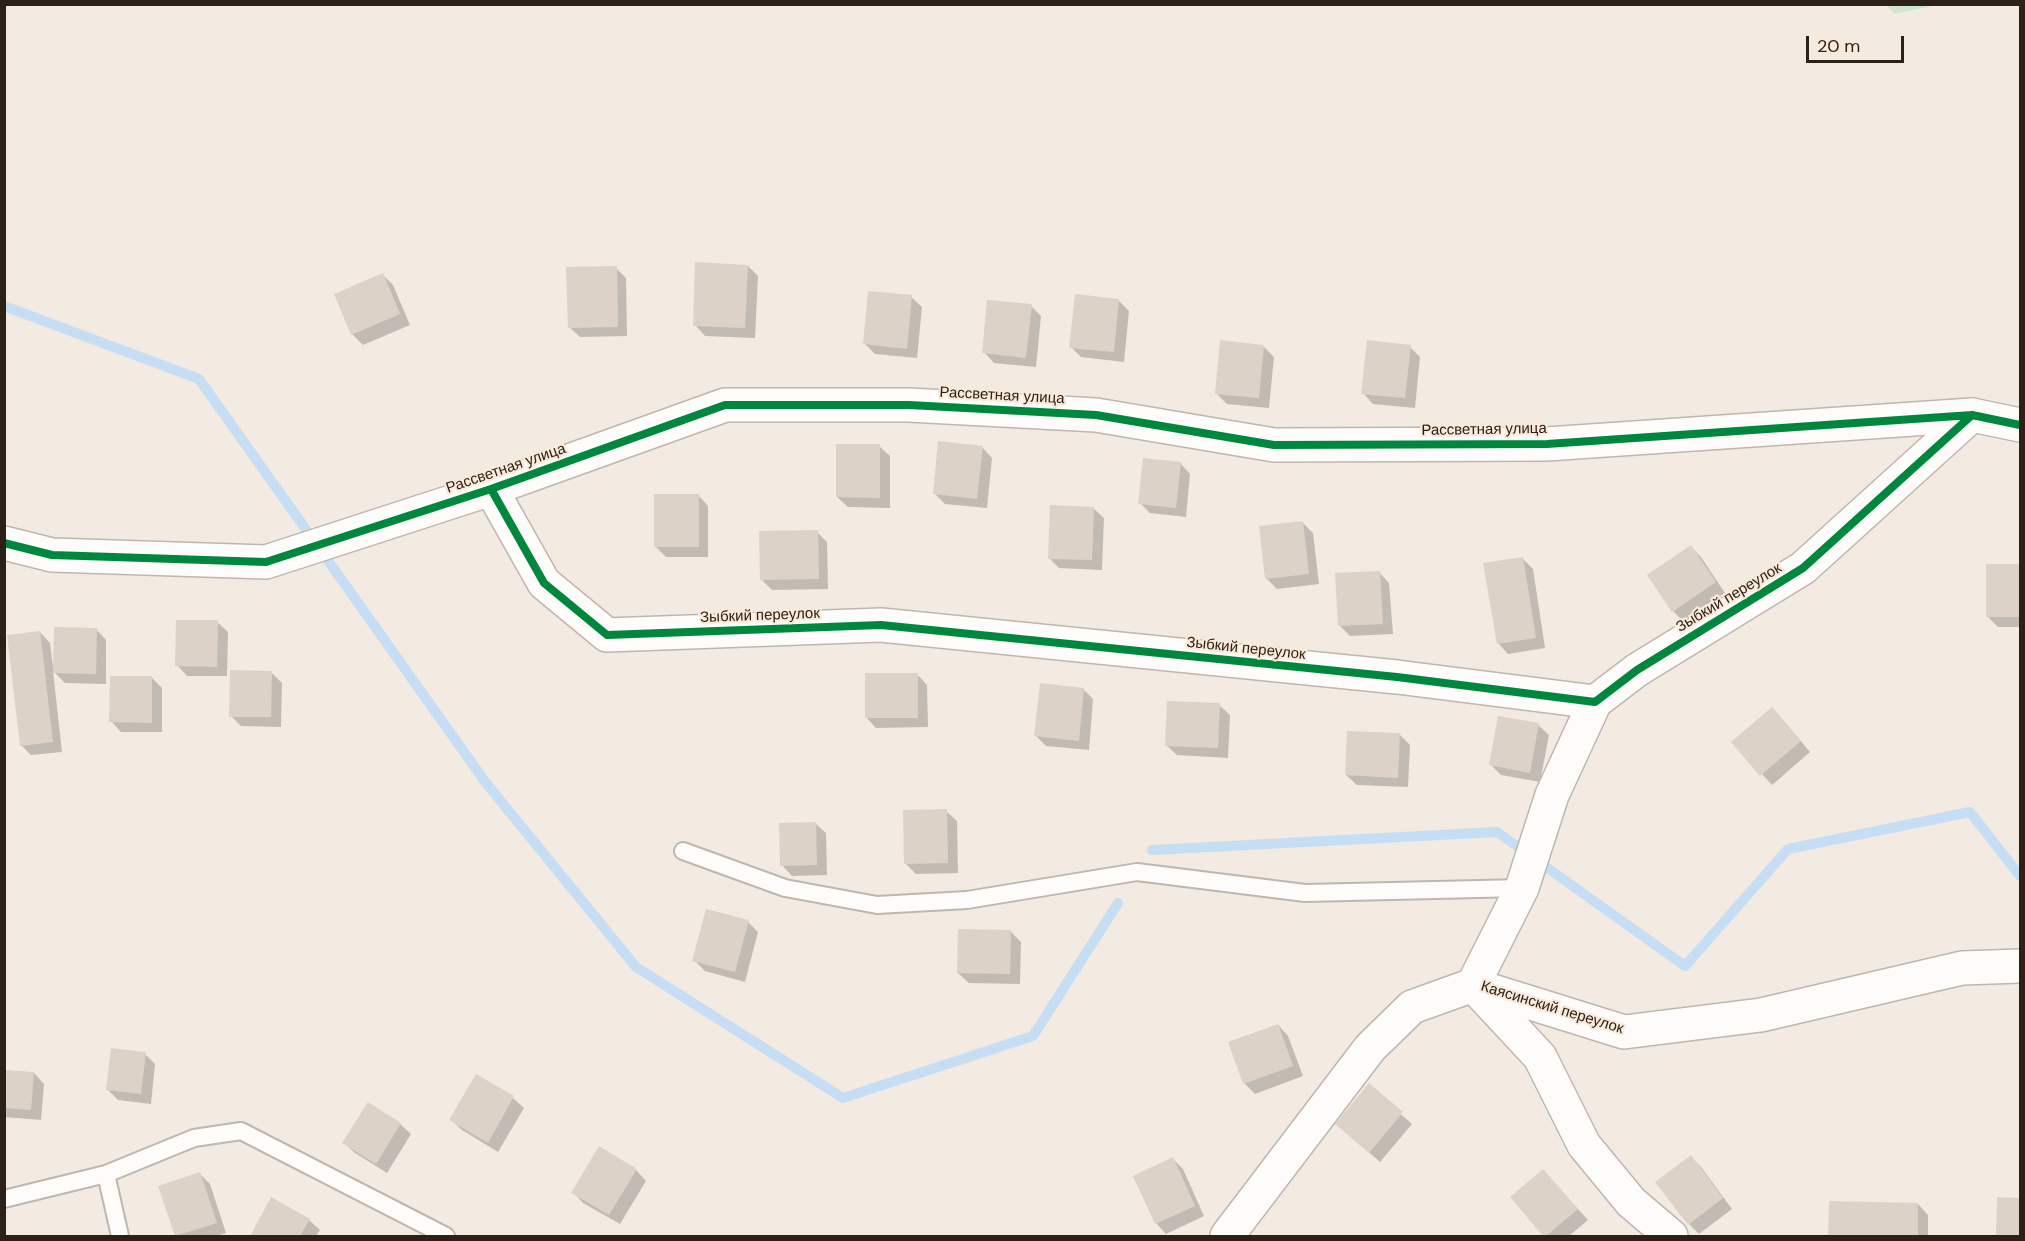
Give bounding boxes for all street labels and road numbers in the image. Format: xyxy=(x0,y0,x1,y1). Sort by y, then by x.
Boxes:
street label: Рассветная улица xyxy=(939,384,1065,408)
street label: Рассветная улица xyxy=(1421,420,1547,440)
street label: Рассветная улица xyxy=(444,440,568,498)
street label: Зыбкий переулок xyxy=(1673,559,1785,637)
street label: Зыбкий переулок xyxy=(700,605,820,627)
street label: Зыбкий переулок xyxy=(1186,634,1306,664)
street label: Каясинский переулок xyxy=(1479,978,1625,1038)

